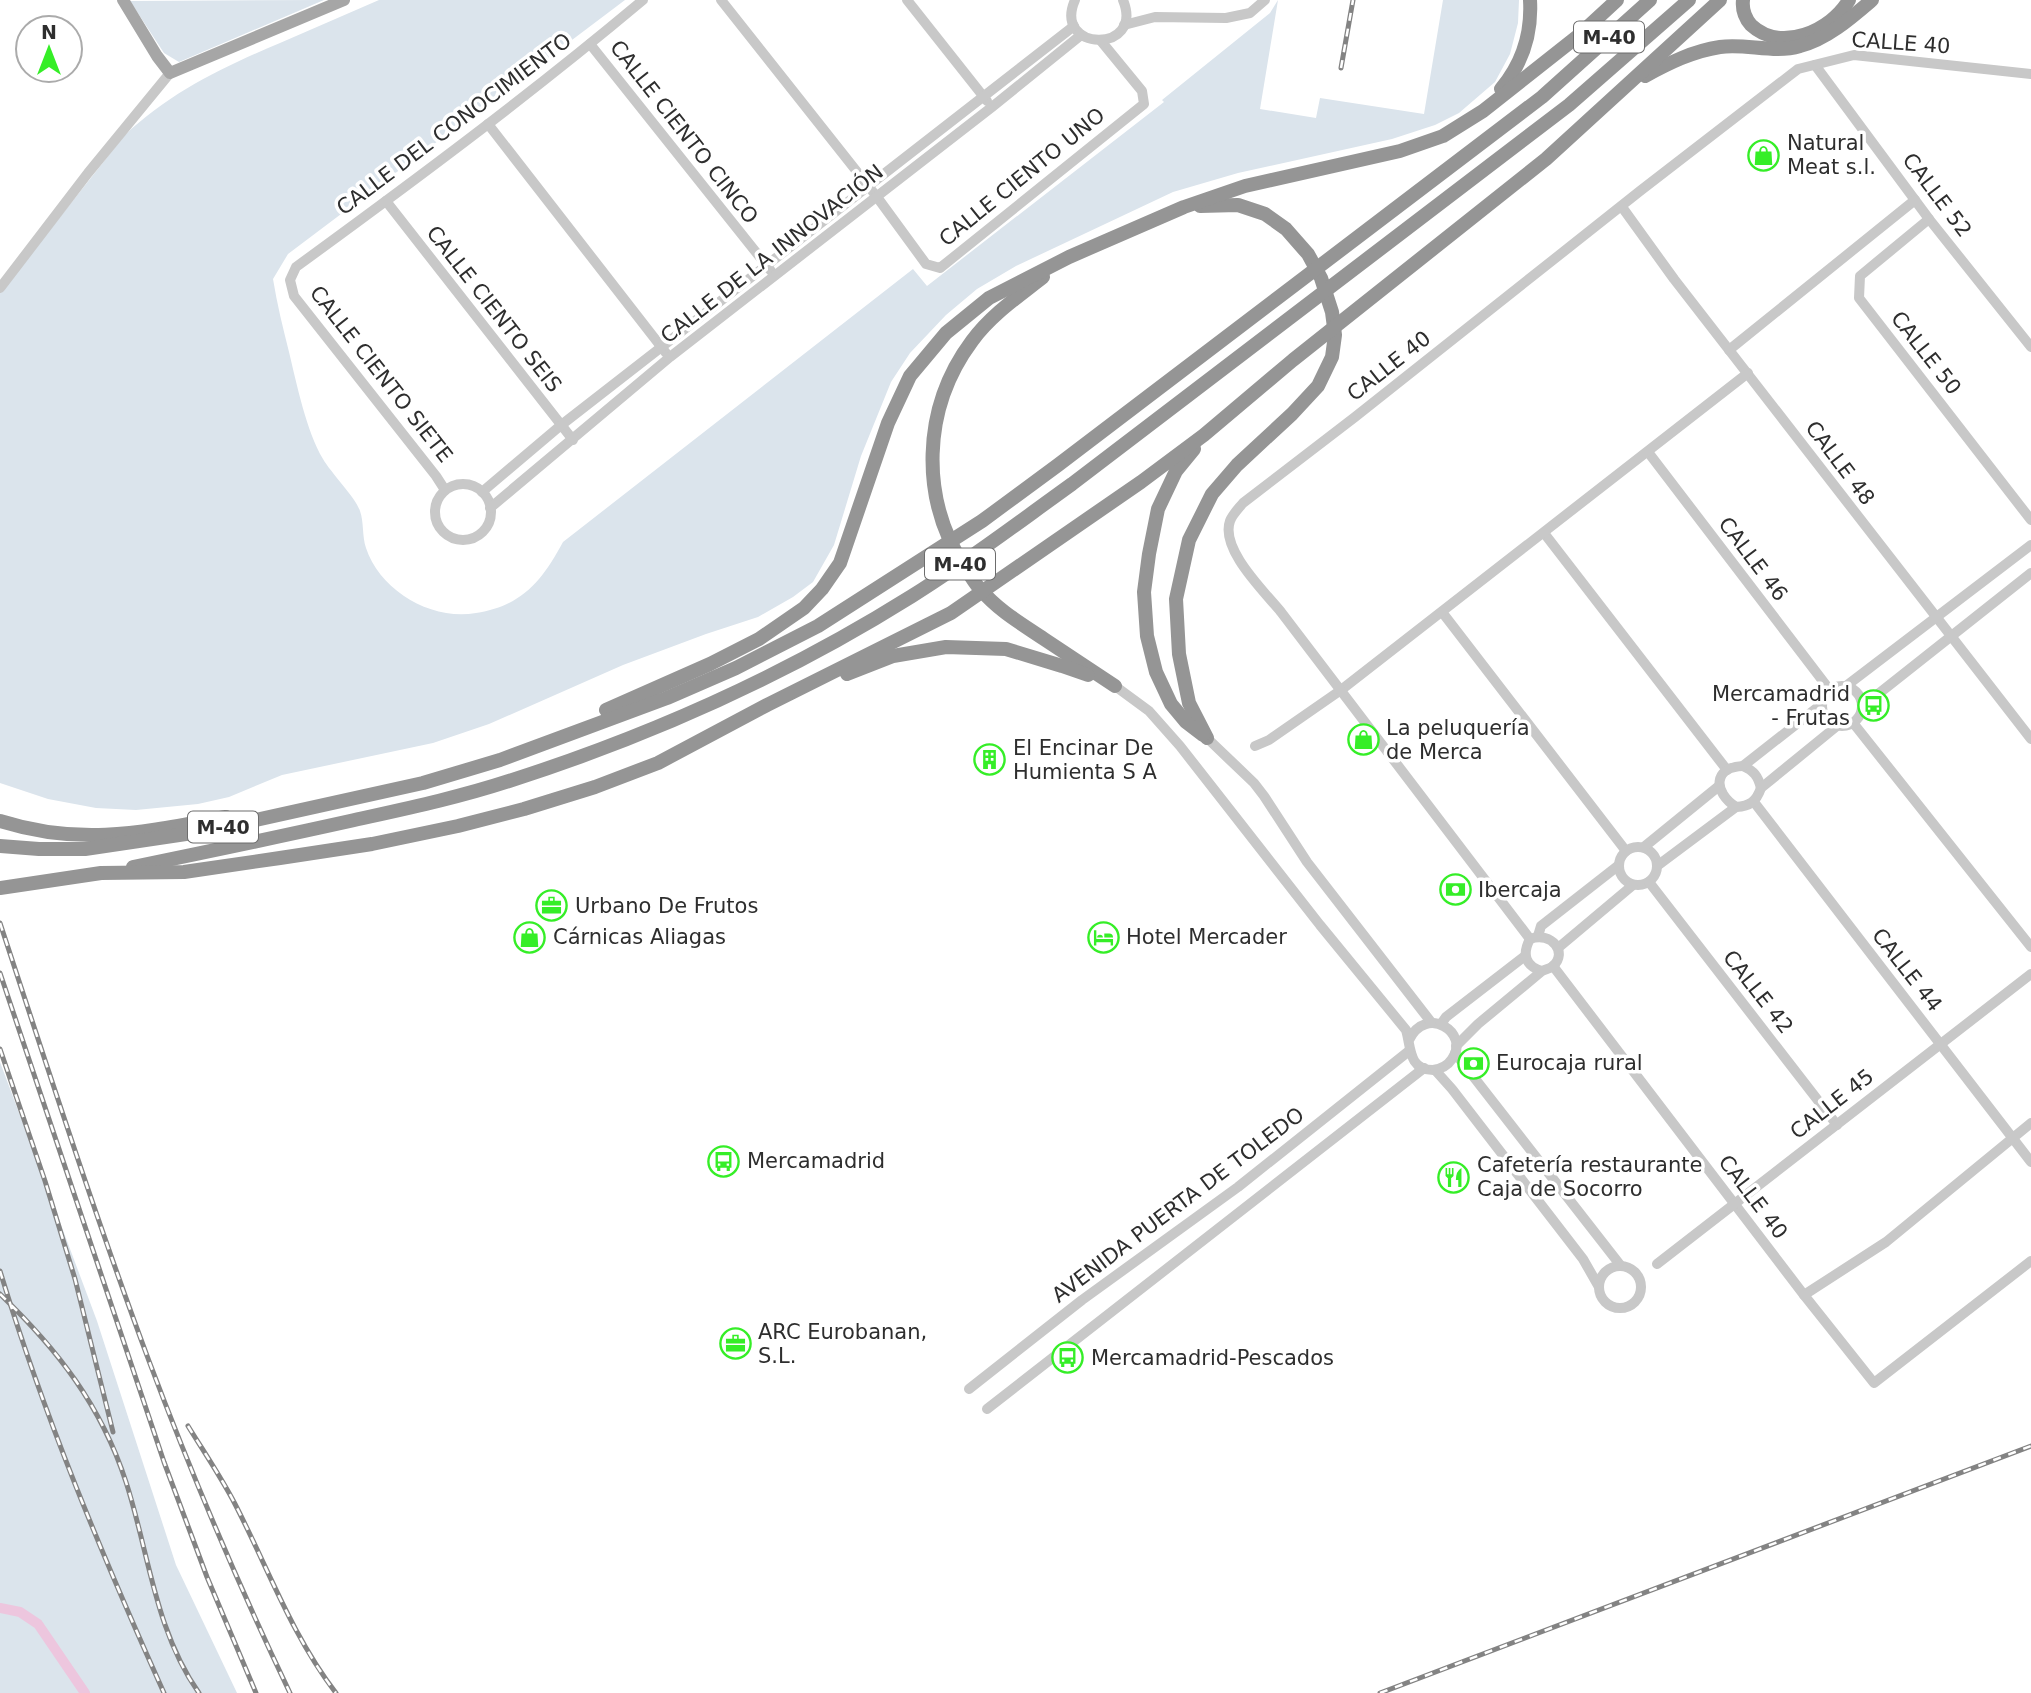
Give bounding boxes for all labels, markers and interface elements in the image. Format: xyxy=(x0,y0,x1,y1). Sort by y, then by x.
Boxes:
north arrow xyxy=(14,14,84,84)
text: N xyxy=(41,21,57,43)
road number: M-40 xyxy=(1574,22,1644,52)
street label: CALLE DEL CONOCIMIENTO xyxy=(332,28,576,220)
street label: CALLE 40 xyxy=(1851,28,1951,58)
street label: CALLE CIENTO CINCO xyxy=(605,36,763,228)
street label: CALLE CIENTO UNO xyxy=(934,103,1110,251)
place label: Natural Meat s.l. xyxy=(1787,131,1876,179)
shop icon: Natural Meat s.l. xyxy=(1747,138,1781,172)
street label: CALLE 52 xyxy=(1898,148,1976,242)
street label: CALLE DE LA INNOVACIÓN xyxy=(655,159,888,348)
street label: CALLE CIENTO SEIS xyxy=(422,221,566,397)
street label: CALLE CIENTO SIETE xyxy=(305,281,457,467)
street label: CALLE 50 xyxy=(1886,307,1966,399)
street label: CALLE 40 xyxy=(1343,326,1435,406)
street label: CALLE 48 xyxy=(1801,416,1879,510)
street label: CALLE 46 xyxy=(1714,512,1792,606)
road number: M-40 xyxy=(925,548,995,580)
place label: Mercamadrid - Frutas xyxy=(1712,682,1850,730)
bus stop icon: Mercamadrid - Frutas xyxy=(1856,689,1890,723)
place label: La peluquería de Merca xyxy=(1386,716,1530,764)
shop icon: La peluquería de Merca xyxy=(1346,723,1380,757)
place label: El Encinar De Humienta S A xyxy=(1013,736,1157,784)
building icon: El Encinar De Humienta S A xyxy=(973,743,1007,777)
road number: M-40 xyxy=(188,812,258,842)
bank icon: Ibercaja xyxy=(1438,873,1472,907)
place label: Ibercaja xyxy=(1478,878,1562,902)
office icon: Urbano De Frutos xyxy=(535,889,569,923)
place label: Urbano De Frutos xyxy=(575,894,758,918)
shop icon: Cárnicas Aliagas xyxy=(513,920,547,954)
hotel icon: Hotel Mercader xyxy=(1086,920,1120,954)
street label: CALLE 44 xyxy=(1867,924,1947,1016)
place label: Cárnicas Aliagas xyxy=(553,925,726,949)
place label: Hotel Mercader xyxy=(1126,925,1287,949)
street label: CALLE 42 xyxy=(1718,946,1798,1038)
bank icon: Eurocaja rural xyxy=(1456,1046,1490,1080)
place label: Eurocaja rural xyxy=(1496,1051,1643,1075)
street label: CALLE 45 xyxy=(1786,1064,1878,1144)
street label: AVENIDA PUERTA DE TOLEDO xyxy=(1047,1102,1309,1308)
bus stop icon: Mercamadrid xyxy=(707,1144,741,1178)
place label: Mercamadrid xyxy=(747,1149,885,1173)
street label: CALLE 40 xyxy=(1714,1150,1792,1244)
place label: Cafetería restaurante Caja de Socorro xyxy=(1477,1153,1702,1201)
restaurant icon: Cafetería restaurante Caja de Socorro xyxy=(1437,1160,1471,1194)
place label: ARC Eurobanan, S.L. xyxy=(758,1320,927,1368)
office icon: ARC Eurobanan, S.L. xyxy=(718,1327,752,1361)
bus stop icon: Mercamadrid-Pescados xyxy=(1051,1341,1085,1375)
place label: Mercamadrid-Pescados xyxy=(1091,1346,1334,1370)

